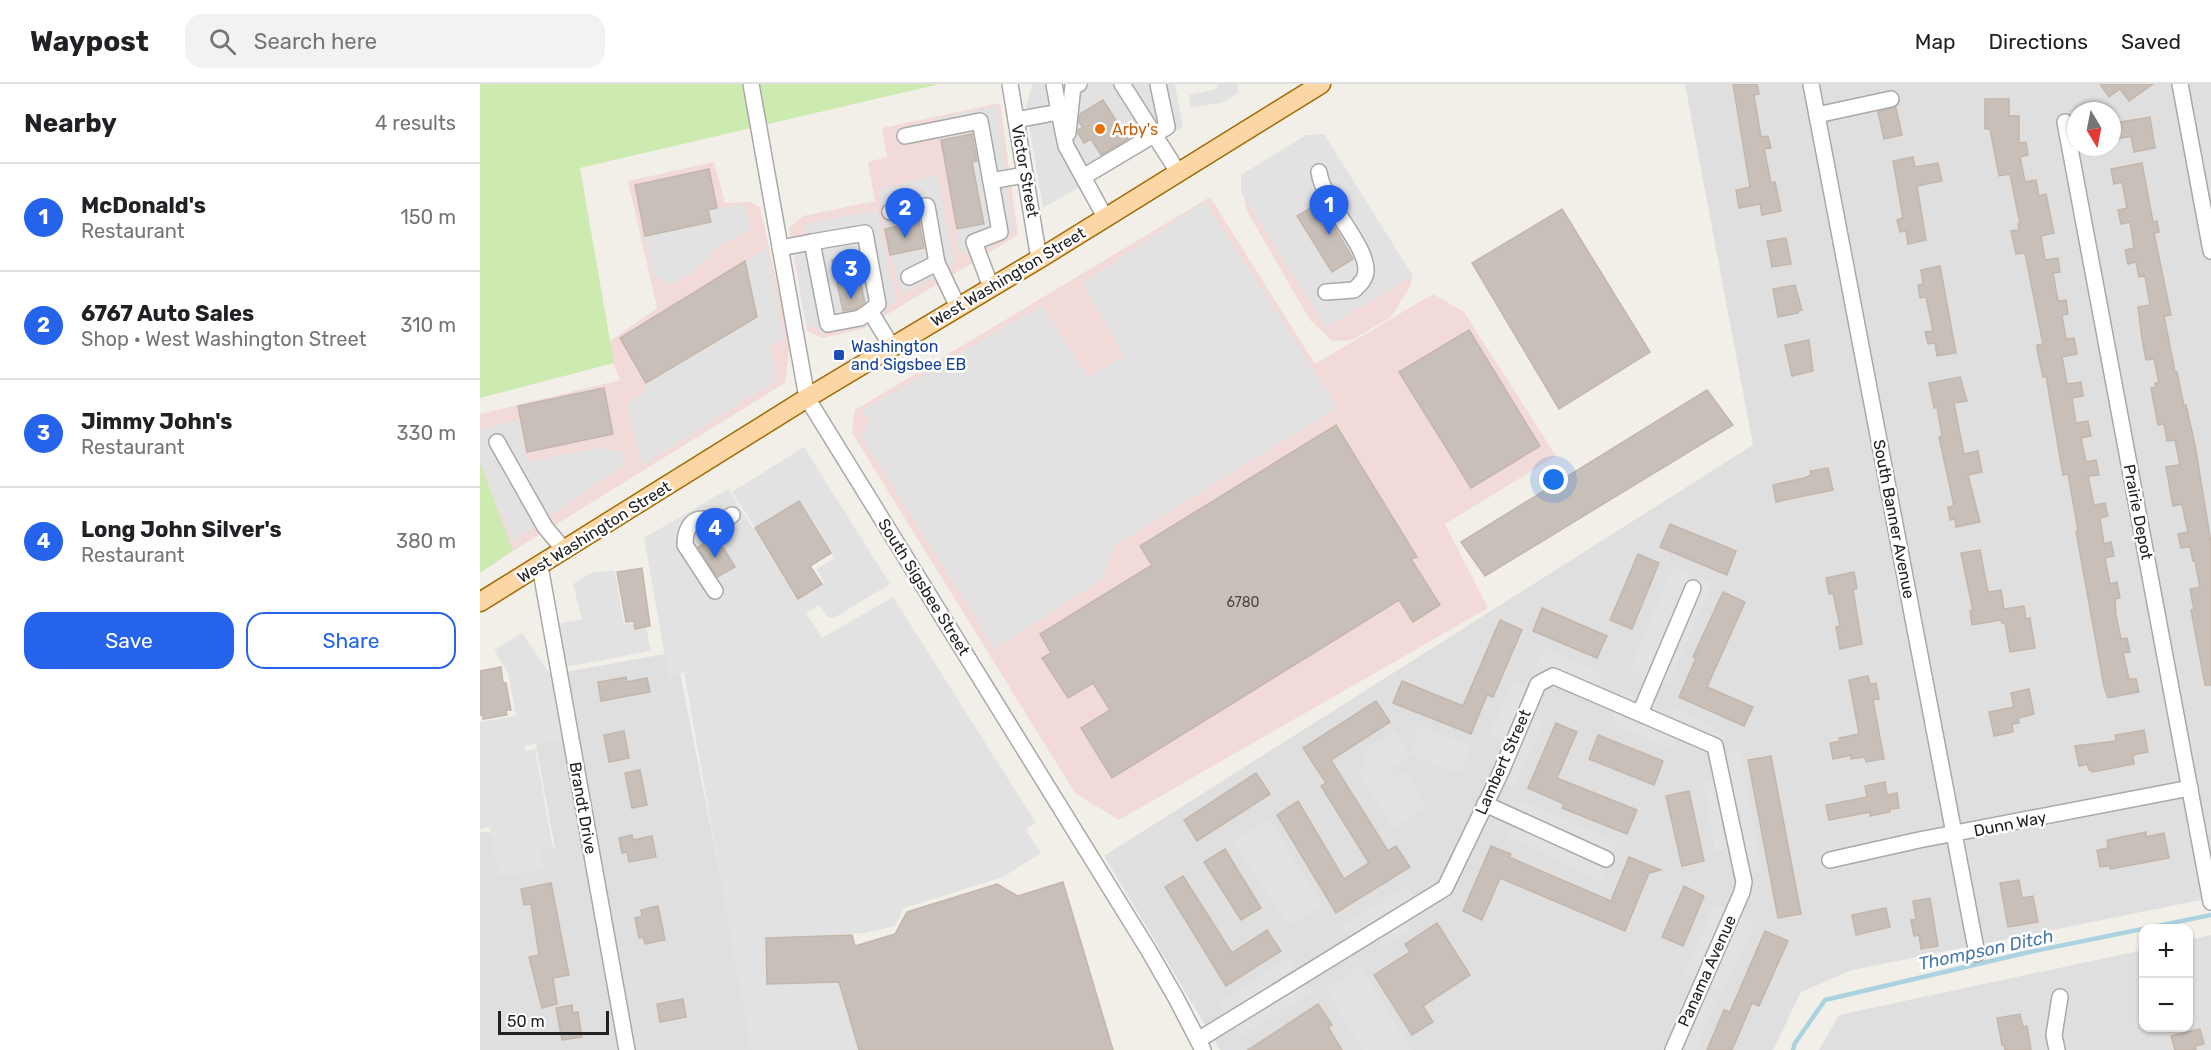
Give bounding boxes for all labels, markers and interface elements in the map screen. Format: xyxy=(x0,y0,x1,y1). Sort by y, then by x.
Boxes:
search box xyxy=(185,14,605,68)
text: Waypost xyxy=(30,25,149,58)
icon: search xyxy=(206,25,239,58)
text: Search here xyxy=(254,28,377,55)
text: Map xyxy=(1915,29,1956,54)
text: Directions xyxy=(1989,29,2088,54)
text: Saved xyxy=(2121,29,2181,54)
north arrow xyxy=(2067,102,2121,156)
text: Nearby xyxy=(24,108,117,139)
text: 4 results xyxy=(375,111,456,135)
place label: Arby's xyxy=(1112,120,1158,139)
marker: Arby's xyxy=(1093,122,1107,136)
street label: Victor Street xyxy=(1007,123,1043,219)
pin: 1 xyxy=(1310,186,1348,235)
pin: 2 xyxy=(886,188,924,238)
text: McDonald's xyxy=(81,192,206,219)
text: 1 xyxy=(39,205,48,229)
text: 150 m xyxy=(400,205,456,229)
text: Restaurant xyxy=(81,219,185,243)
street label: West Washington Street xyxy=(927,223,1089,331)
pin: 3 xyxy=(832,250,871,299)
text: 6767 Auto Sales xyxy=(81,300,254,327)
text: 2 xyxy=(37,313,50,337)
text: 310 m xyxy=(400,313,456,337)
text: Shop · West Washington Street xyxy=(81,327,367,351)
place label: Washington and Sigsbee EB xyxy=(851,337,966,374)
marker: Washington and Sigsbee EB xyxy=(832,348,846,362)
text: Jimmy John's xyxy=(81,408,232,435)
text: 3 xyxy=(37,421,50,445)
text: 330 m xyxy=(397,421,456,445)
text: Restaurant xyxy=(81,435,185,459)
street label: South Banner Avenue xyxy=(1869,438,1919,600)
street label: Prairie Depot xyxy=(2119,463,2157,561)
your location xyxy=(1539,465,1568,494)
street label: West Washington Street xyxy=(514,477,674,587)
pin: 4 xyxy=(696,508,734,558)
street label: South Sigsbee Street xyxy=(874,515,974,659)
text: Long John Silver's xyxy=(81,516,282,543)
text: 4 xyxy=(37,529,50,553)
text: 380 m xyxy=(396,529,456,553)
text: Restaurant xyxy=(81,543,185,567)
house number: 6780 xyxy=(1227,594,1260,611)
button: Save xyxy=(24,612,234,669)
button: Share xyxy=(246,612,456,669)
street label: Lambert Street xyxy=(1471,706,1535,818)
street label: Brandt Drive xyxy=(566,760,600,856)
street label: Dunn Way xyxy=(1972,808,2048,840)
street label: Panama Avenue xyxy=(1674,912,1740,1030)
map controls xyxy=(2139,924,2193,1032)
button: + xyxy=(2139,924,2193,978)
water label: Thompson Ditch xyxy=(1916,925,2056,975)
button: − xyxy=(2139,978,2193,1032)
scale bar xyxy=(498,1008,609,1036)
text: 50 m xyxy=(507,1012,545,1031)

